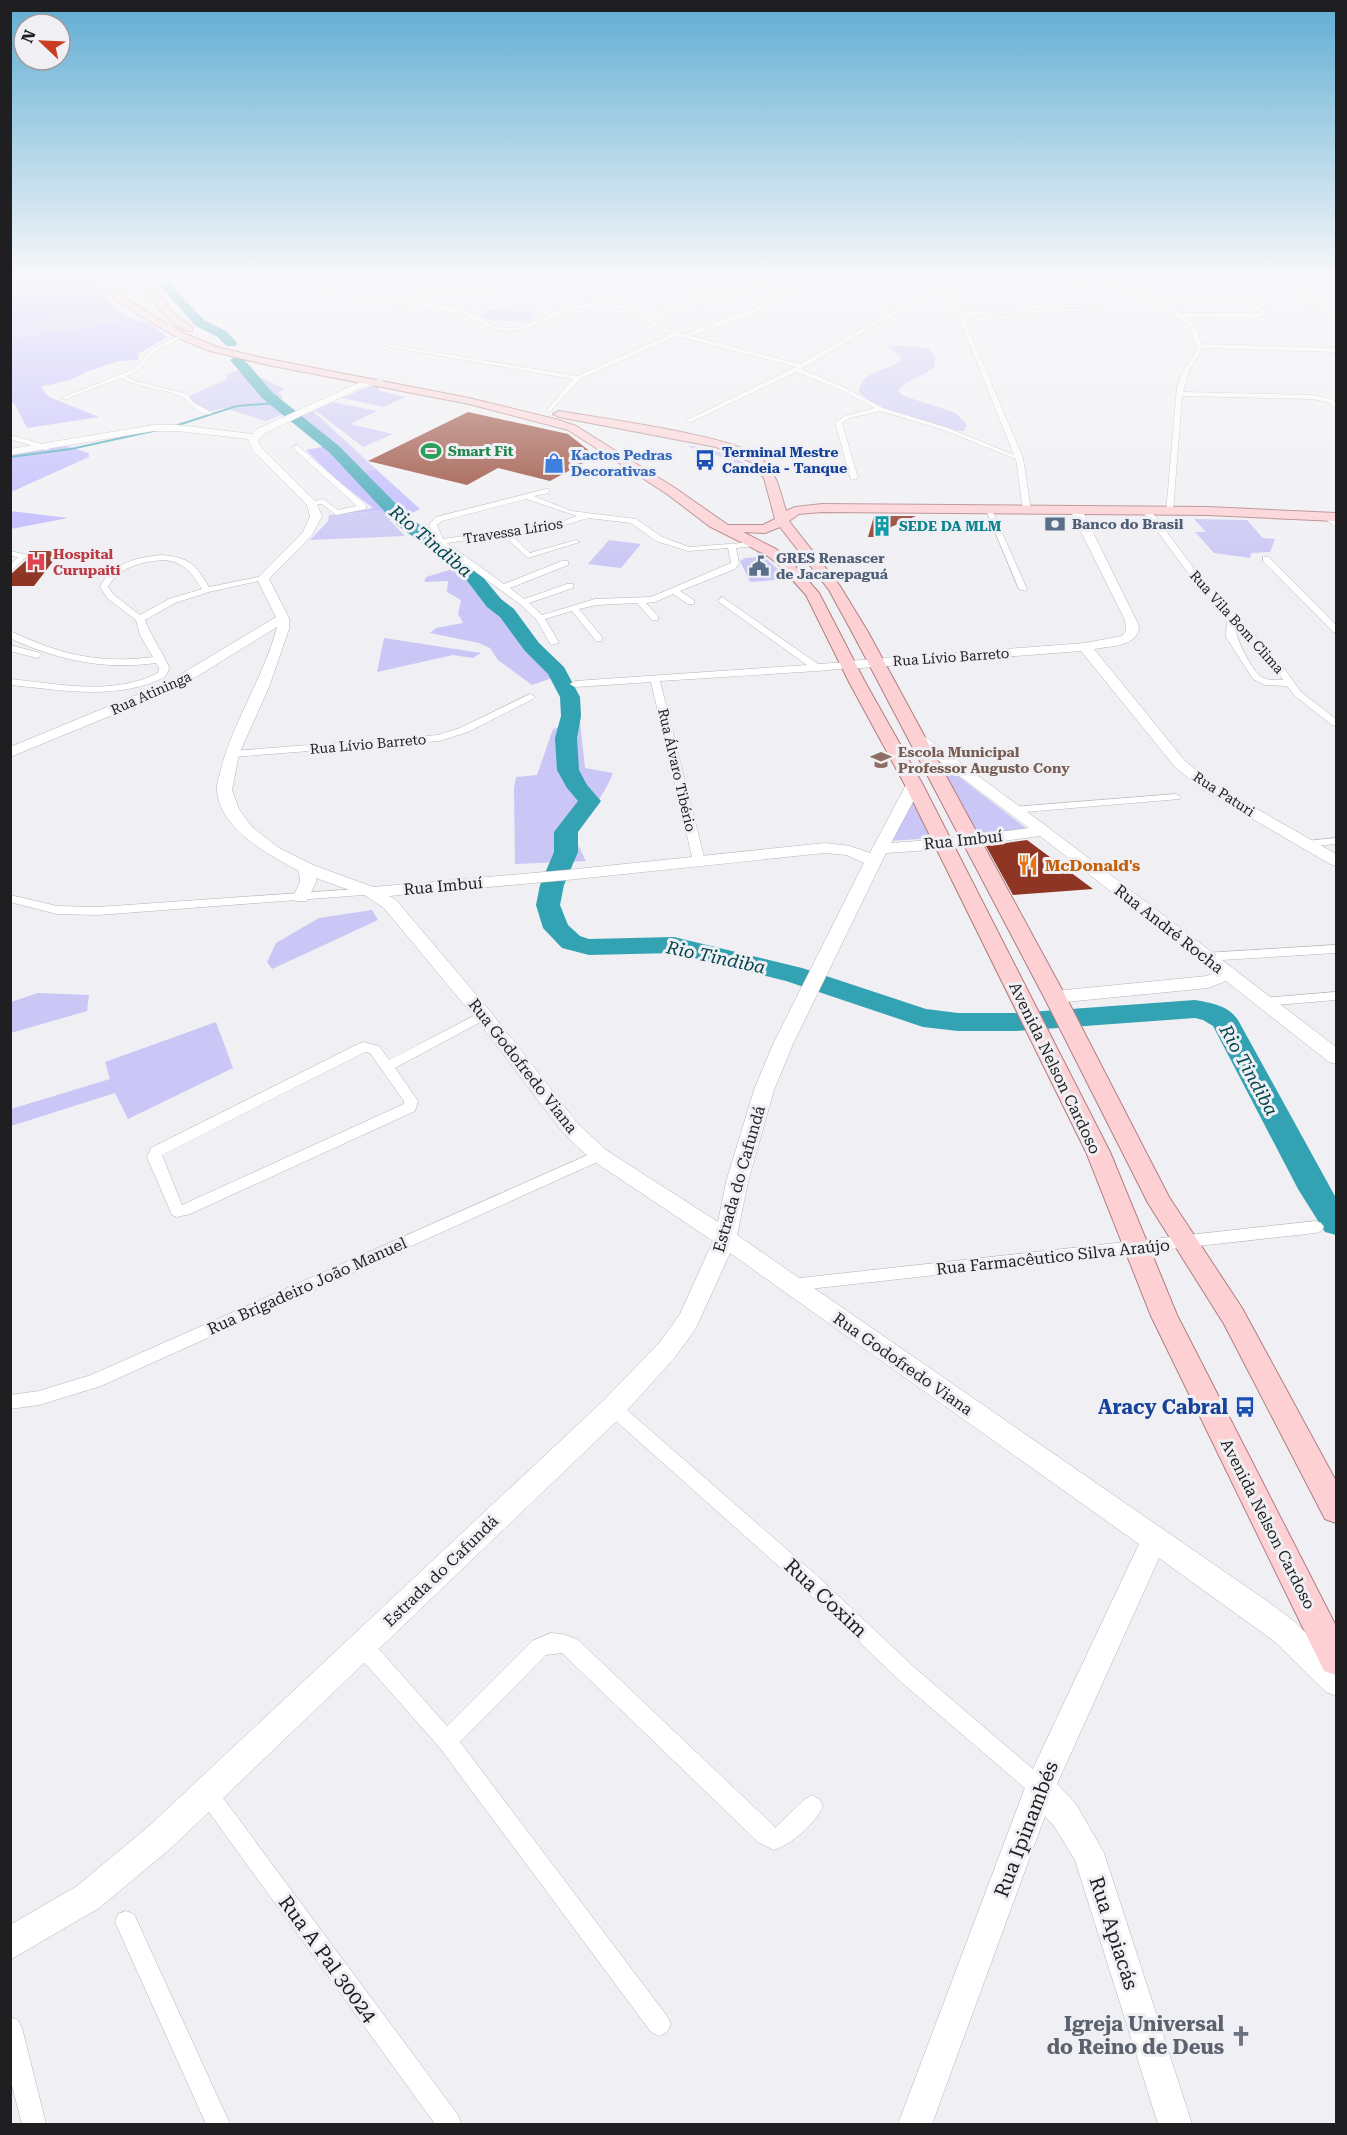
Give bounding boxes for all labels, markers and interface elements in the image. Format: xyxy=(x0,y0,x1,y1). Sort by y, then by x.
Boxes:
north arrow xyxy=(12,12,72,72)
text: N xyxy=(17,27,40,46)
sports icon: Smart Fit xyxy=(419,439,443,463)
place label: Smart Fit xyxy=(448,443,514,459)
place label: Terminal Mestre Candeia - Tanque xyxy=(722,444,847,476)
place label: Kactos Pedras Decorativas xyxy=(571,447,672,479)
bus stop icon: Terminal Mestre Candeia - Tanque xyxy=(693,448,717,472)
shop icon: Kactos Pedras Decorativas xyxy=(542,451,566,475)
water label: Rio Tindiba xyxy=(385,500,476,581)
bank icon: Banco do Brasil xyxy=(1043,512,1067,536)
building icon: SEDE DA MLM xyxy=(870,514,894,538)
street label: Travessa Lírios xyxy=(462,515,564,547)
place label: Banco do Brasil xyxy=(1072,516,1184,532)
place label: SEDE DA MLM xyxy=(899,518,1002,534)
place label: Hospital Curupaiti xyxy=(53,546,121,578)
hospital icon: Hospital Curupaiti xyxy=(24,550,48,574)
place label: GRES Renascer de Jacarepaguá xyxy=(776,550,889,582)
public building icon: GRES Renascer de Jacarepaguá xyxy=(747,554,771,578)
street label: Rua Vila Bom Clima xyxy=(1187,567,1288,677)
street label: Rua Lívio Barreto xyxy=(892,645,1010,669)
street label: Rua Atininga xyxy=(108,668,194,718)
street label: Rua Álvaro Tibério xyxy=(655,707,699,833)
street label: Rua Lívio Barreto xyxy=(309,731,427,757)
place label: Escola Municipal Professor Augusto Cony xyxy=(898,744,1070,776)
school or university icon: Escola Municipal Professor Augusto Cony xyxy=(869,748,893,772)
street label: Rua Paturi xyxy=(1190,768,1258,820)
street label: Rua Imbuí xyxy=(923,826,1003,854)
restaurant icon: McDonald's xyxy=(1016,853,1040,877)
place label: McDonald's xyxy=(1045,856,1140,875)
street label: Rua Imbuí xyxy=(403,873,483,899)
street label: Rua André Rocha xyxy=(1111,881,1228,978)
water label: Rio Tindiba xyxy=(664,936,767,978)
street label: Avenida Nelson Cardoso xyxy=(1005,979,1105,1157)
street label: Rua Godofredo Viana xyxy=(465,995,582,1137)
water label: Rio Tindiba xyxy=(1215,1020,1283,1119)
street label: Estrada do Cafundá xyxy=(709,1103,769,1255)
street label: Rua Brigadeiro João Manuel xyxy=(204,1233,410,1339)
street label: Rua Farmacêutico Silva Araújo xyxy=(935,1235,1171,1279)
street label: Rua Godofredo Viana xyxy=(830,1309,977,1419)
place label: Aracy Cabral xyxy=(1098,1395,1228,1419)
bus stop icon: Aracy Cabral xyxy=(1233,1395,1257,1419)
street label: Avenida Nelson Cardoso xyxy=(1217,1436,1319,1613)
street label: Estrada do Cafundá xyxy=(380,1511,502,1631)
street label: Rua Coxim xyxy=(780,1554,872,1642)
street label: Rua Ipinambés xyxy=(989,1758,1063,1900)
street label: Rua Apiacás xyxy=(1084,1873,1144,1993)
street label: Rua A Pal 30024 xyxy=(274,1891,383,2028)
place label: Igreja Universal do Reino de Deus xyxy=(1047,2012,1224,2059)
church icon: Igreja Universal do Reino de Deus xyxy=(1229,2024,1253,2048)

